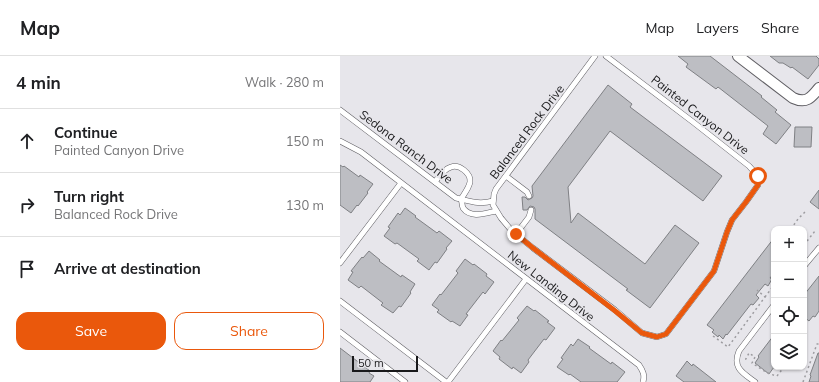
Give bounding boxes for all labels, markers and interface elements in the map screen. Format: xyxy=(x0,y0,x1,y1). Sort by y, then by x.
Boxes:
text: Map xyxy=(20,16,60,40)
text: Map xyxy=(645,19,674,37)
text: Layers xyxy=(696,19,739,37)
text: Share xyxy=(761,19,799,37)
text: 4 min xyxy=(16,72,61,93)
street label: Painted Canyon Drive xyxy=(648,72,752,157)
text: Walk · 280 m xyxy=(245,74,324,90)
street label: Balanced Rock Drive xyxy=(486,82,567,182)
street label: Sedona Ranch Drive xyxy=(357,107,456,187)
text: Continue xyxy=(54,123,117,142)
icon: ahead xyxy=(16,130,38,152)
text: 150 m xyxy=(286,133,324,149)
text: Painted Canyon Drive xyxy=(54,142,184,158)
route start xyxy=(749,167,767,185)
text: Turn right xyxy=(54,187,124,206)
icon: right xyxy=(16,194,38,216)
text: 130 m xyxy=(286,197,324,213)
text: Balanced Rock Drive xyxy=(54,206,178,222)
route end xyxy=(507,225,525,243)
map controls xyxy=(771,226,807,370)
button: + xyxy=(771,226,807,262)
street label: New Landing Drive xyxy=(505,247,598,324)
icon: arrive xyxy=(16,258,38,280)
text: Arrive at destination xyxy=(54,259,201,278)
button: − xyxy=(771,262,807,298)
button: locate xyxy=(771,298,807,334)
button: Save xyxy=(16,312,166,350)
button: Share xyxy=(174,312,324,350)
button: layers xyxy=(771,334,807,370)
scale bar xyxy=(352,354,418,373)
text: 50 m xyxy=(358,356,384,370)

